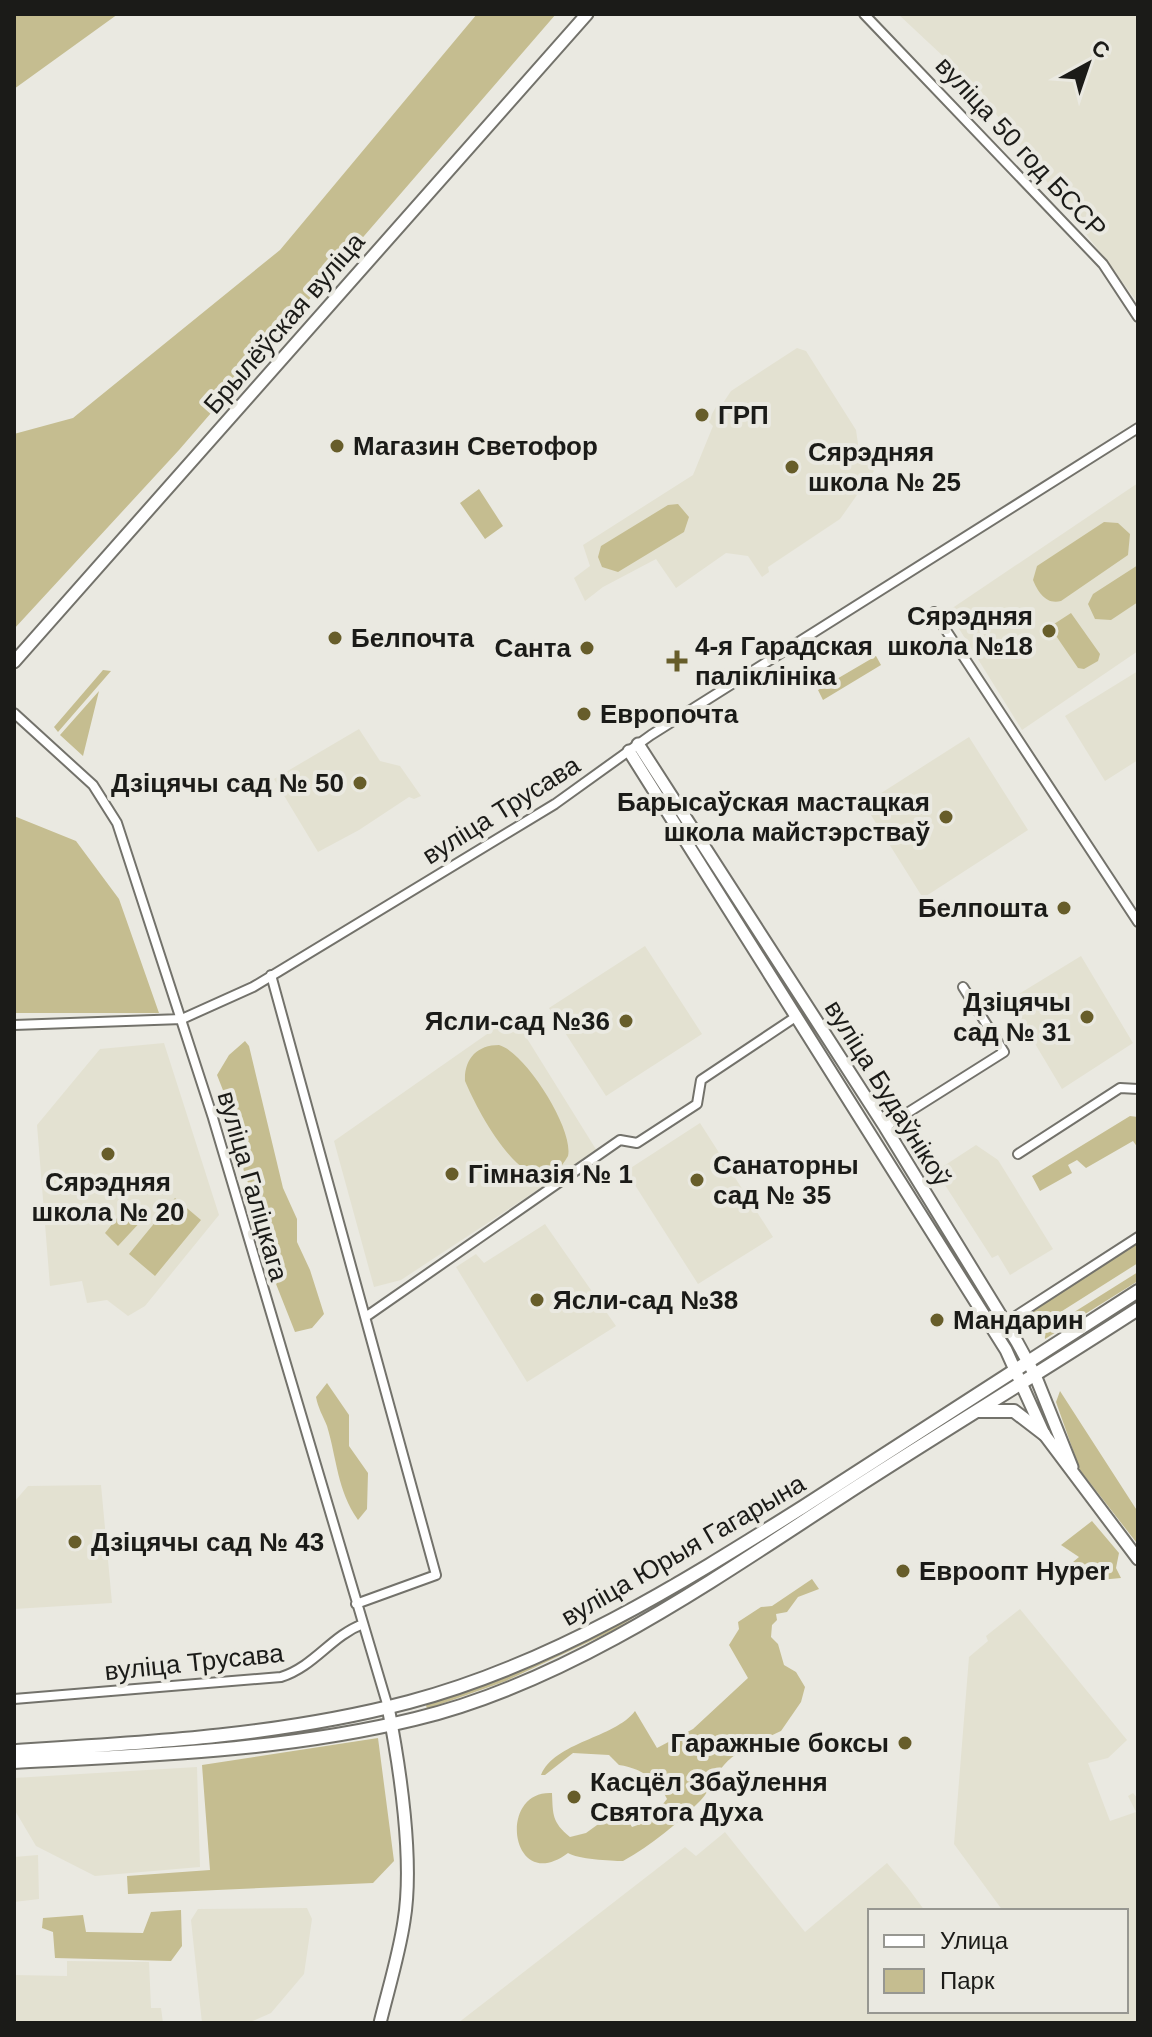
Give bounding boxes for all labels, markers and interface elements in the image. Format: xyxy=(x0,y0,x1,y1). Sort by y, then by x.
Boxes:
north arrow xyxy=(1048,24,1128,104)
street label: вуліца 50 год БССР xyxy=(929,50,1113,244)
street label: Брылёўская вуліца xyxy=(197,226,371,419)
place label: ГРП xyxy=(718,400,769,430)
marker: ГРП xyxy=(693,406,711,424)
place label: Магазин Светофор xyxy=(353,431,598,461)
marker: Магазин Светофор xyxy=(328,437,346,455)
place label: Сярэдняя школа № 25 xyxy=(808,437,961,497)
marker: Сярэдняя школа № 25 xyxy=(783,458,801,476)
place label: Сярэдняя школа №18 xyxy=(887,601,1033,661)
marker: Сярэдняя школа №18 xyxy=(1040,622,1058,640)
place label: Белпочта xyxy=(351,623,474,653)
marker: Белпочта xyxy=(326,629,344,647)
place label: 4-я Гарадская паліклініка xyxy=(695,631,873,691)
place label: Санта xyxy=(495,633,572,663)
marker: Санта xyxy=(578,639,596,657)
marker: 4-я Гарадская паліклініка xyxy=(666,650,688,672)
place label: Европочта xyxy=(600,699,739,729)
marker: Европочта xyxy=(575,705,593,723)
street label: вуліца Трусава xyxy=(417,749,586,870)
place label: Дзіцячы сад № 50 xyxy=(111,768,344,798)
marker: Дзіцячы сад № 50 xyxy=(351,774,369,792)
place label: Барысаўская мастацкая школа майстэрстваў xyxy=(617,787,931,847)
marker: Барысаўская мастацкая школа майстэрстваў xyxy=(937,808,955,826)
place label: Белпошта xyxy=(918,893,1049,923)
marker: Белпошта xyxy=(1055,899,1073,917)
place label: Дзіцячы сад № 31 xyxy=(953,987,1071,1047)
street label: вуліца Будаўнікоў xyxy=(819,994,957,1192)
place label: Ясли-сад №36 xyxy=(425,1006,610,1036)
marker: Дзіцячы сад № 31 xyxy=(1078,1008,1096,1026)
marker: Ясли-сад №36 xyxy=(617,1012,635,1030)
street label: вуліца Галіцкага xyxy=(212,1088,295,1285)
marker: Сярэдняя школа № 20 xyxy=(99,1145,117,1163)
place label: Санаторны сад № 35 xyxy=(713,1150,859,1210)
place label: Гімназія № 1 xyxy=(468,1159,633,1189)
marker: Гімназія № 1 xyxy=(443,1165,461,1183)
place label: Сярэдняя школа № 20 xyxy=(32,1167,184,1227)
marker: Санаторны сад № 35 xyxy=(688,1171,706,1189)
place label: Ясли-сад №38 xyxy=(553,1285,738,1315)
marker: Ясли-сад №38 xyxy=(528,1291,546,1309)
place label: Мандарин xyxy=(953,1305,1084,1335)
marker: Мандарин xyxy=(928,1311,946,1329)
street label: вуліца Юрыя Гагарына xyxy=(556,1468,811,1632)
place label: Дзіцячы сад № 43 xyxy=(91,1527,324,1557)
marker: Дзіцячы сад № 43 xyxy=(66,1533,84,1551)
place label: Евроопт Hyper xyxy=(919,1556,1109,1586)
marker: Евроопт Hyper xyxy=(894,1562,912,1580)
street label: вуліца Трусава xyxy=(103,1638,286,1686)
place label: Гаражные боксы xyxy=(671,1728,889,1758)
marker: Гаражные боксы xyxy=(896,1734,914,1752)
place label: Касцёл Збаўлення Святога Духа xyxy=(590,1767,828,1827)
marker: Касцёл Збаўлення Святога Духа xyxy=(565,1788,583,1806)
legend xyxy=(868,1909,1128,2013)
text: Улица xyxy=(940,1927,1009,1954)
text: Парк xyxy=(940,1967,995,1994)

